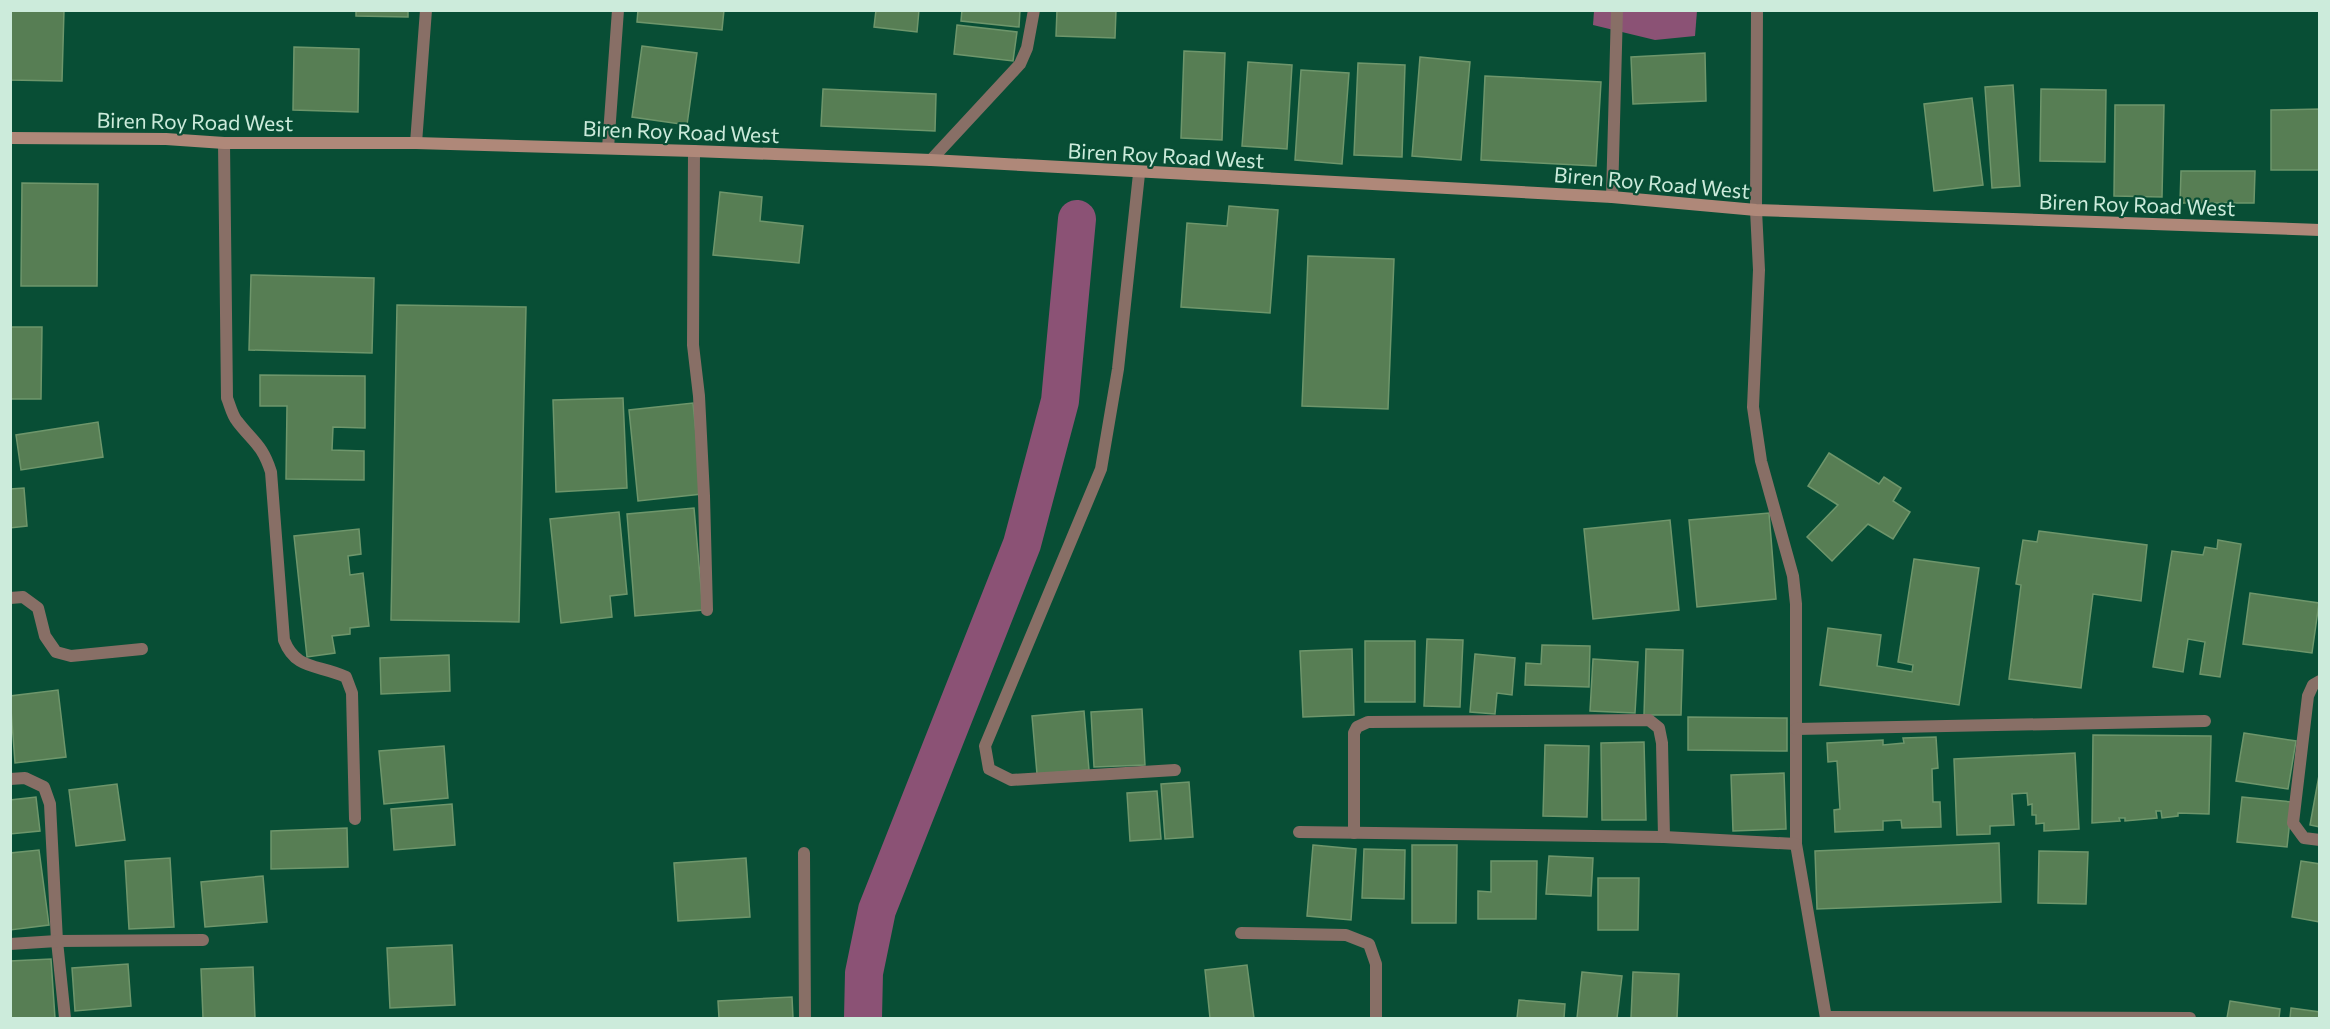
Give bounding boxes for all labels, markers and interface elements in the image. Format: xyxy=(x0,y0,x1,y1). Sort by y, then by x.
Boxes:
street label: Biren Roy Road West xyxy=(96,107,294,135)
street label: Biren Roy Road West xyxy=(582,115,780,147)
street label: Biren Roy Road West xyxy=(1067,137,1265,173)
street label: Biren Roy Road West xyxy=(1553,161,1751,203)
street label: Biren Roy Road West xyxy=(2038,188,2236,220)

